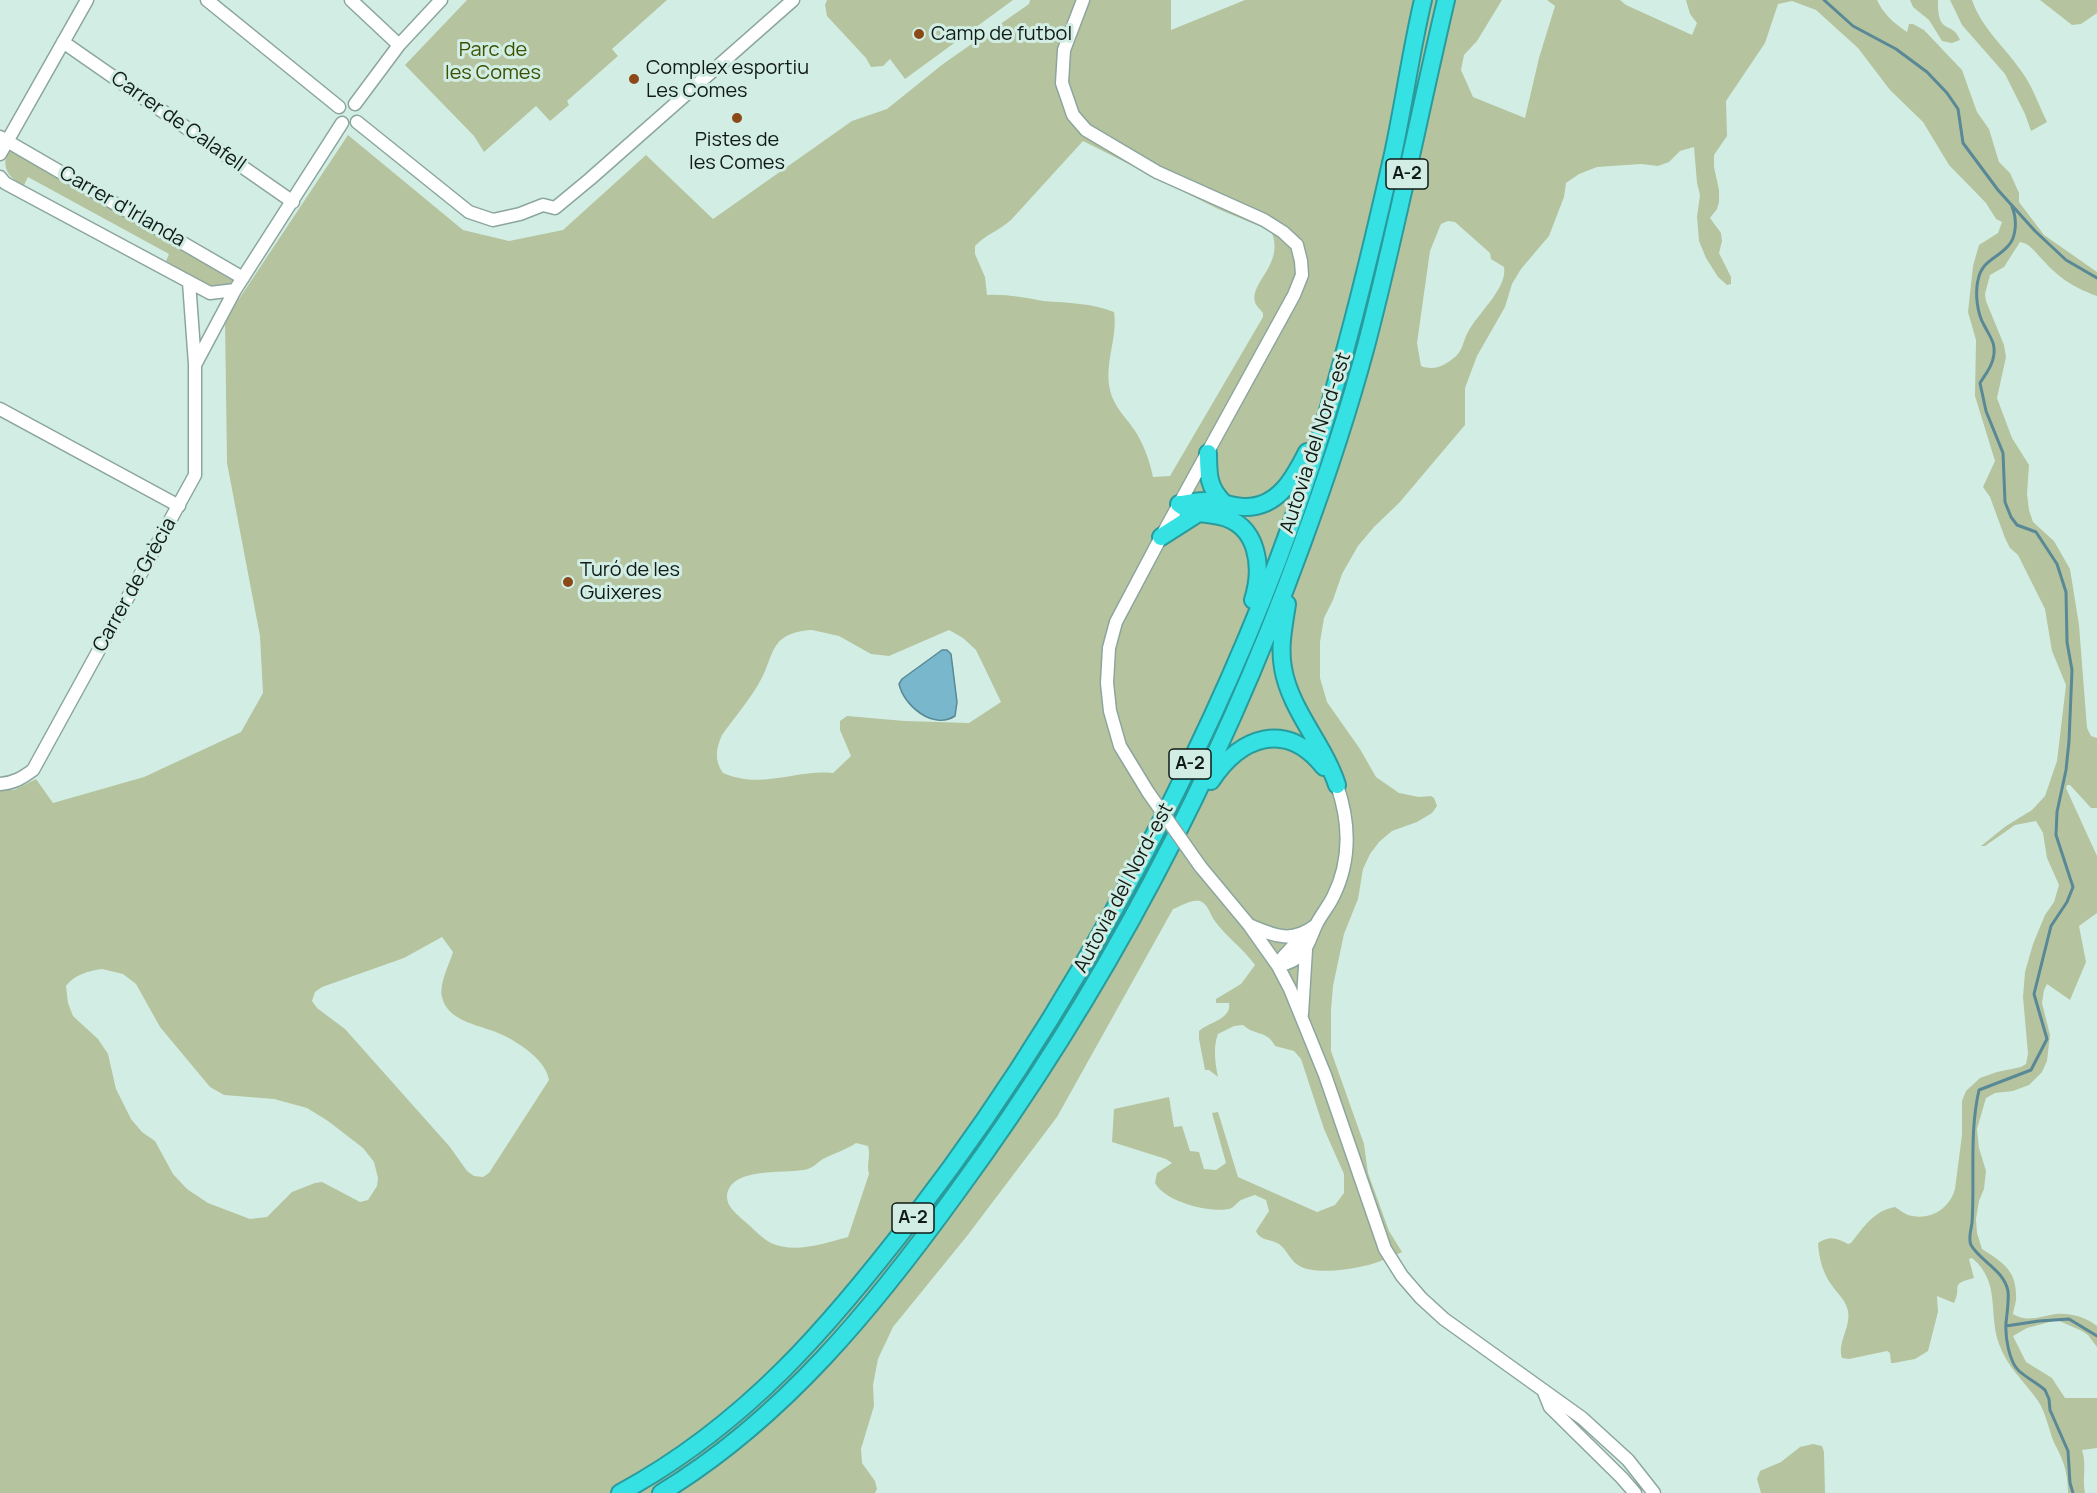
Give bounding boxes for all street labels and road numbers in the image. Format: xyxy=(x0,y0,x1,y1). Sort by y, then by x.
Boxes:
street label: Carrer de Calafell xyxy=(106,67,250,177)
road number: A-2 xyxy=(1386,159,1428,189)
street label: Carrer d'Irlanda xyxy=(55,161,189,253)
street label: Autovia del Nord-est xyxy=(1275,350,1357,536)
street label: Carrer de Grècia xyxy=(88,514,182,656)
road number: A-2 xyxy=(1169,749,1211,779)
street label: Autovia del Nord-est xyxy=(1069,799,1179,977)
road number: A-2 xyxy=(892,1203,934,1233)

